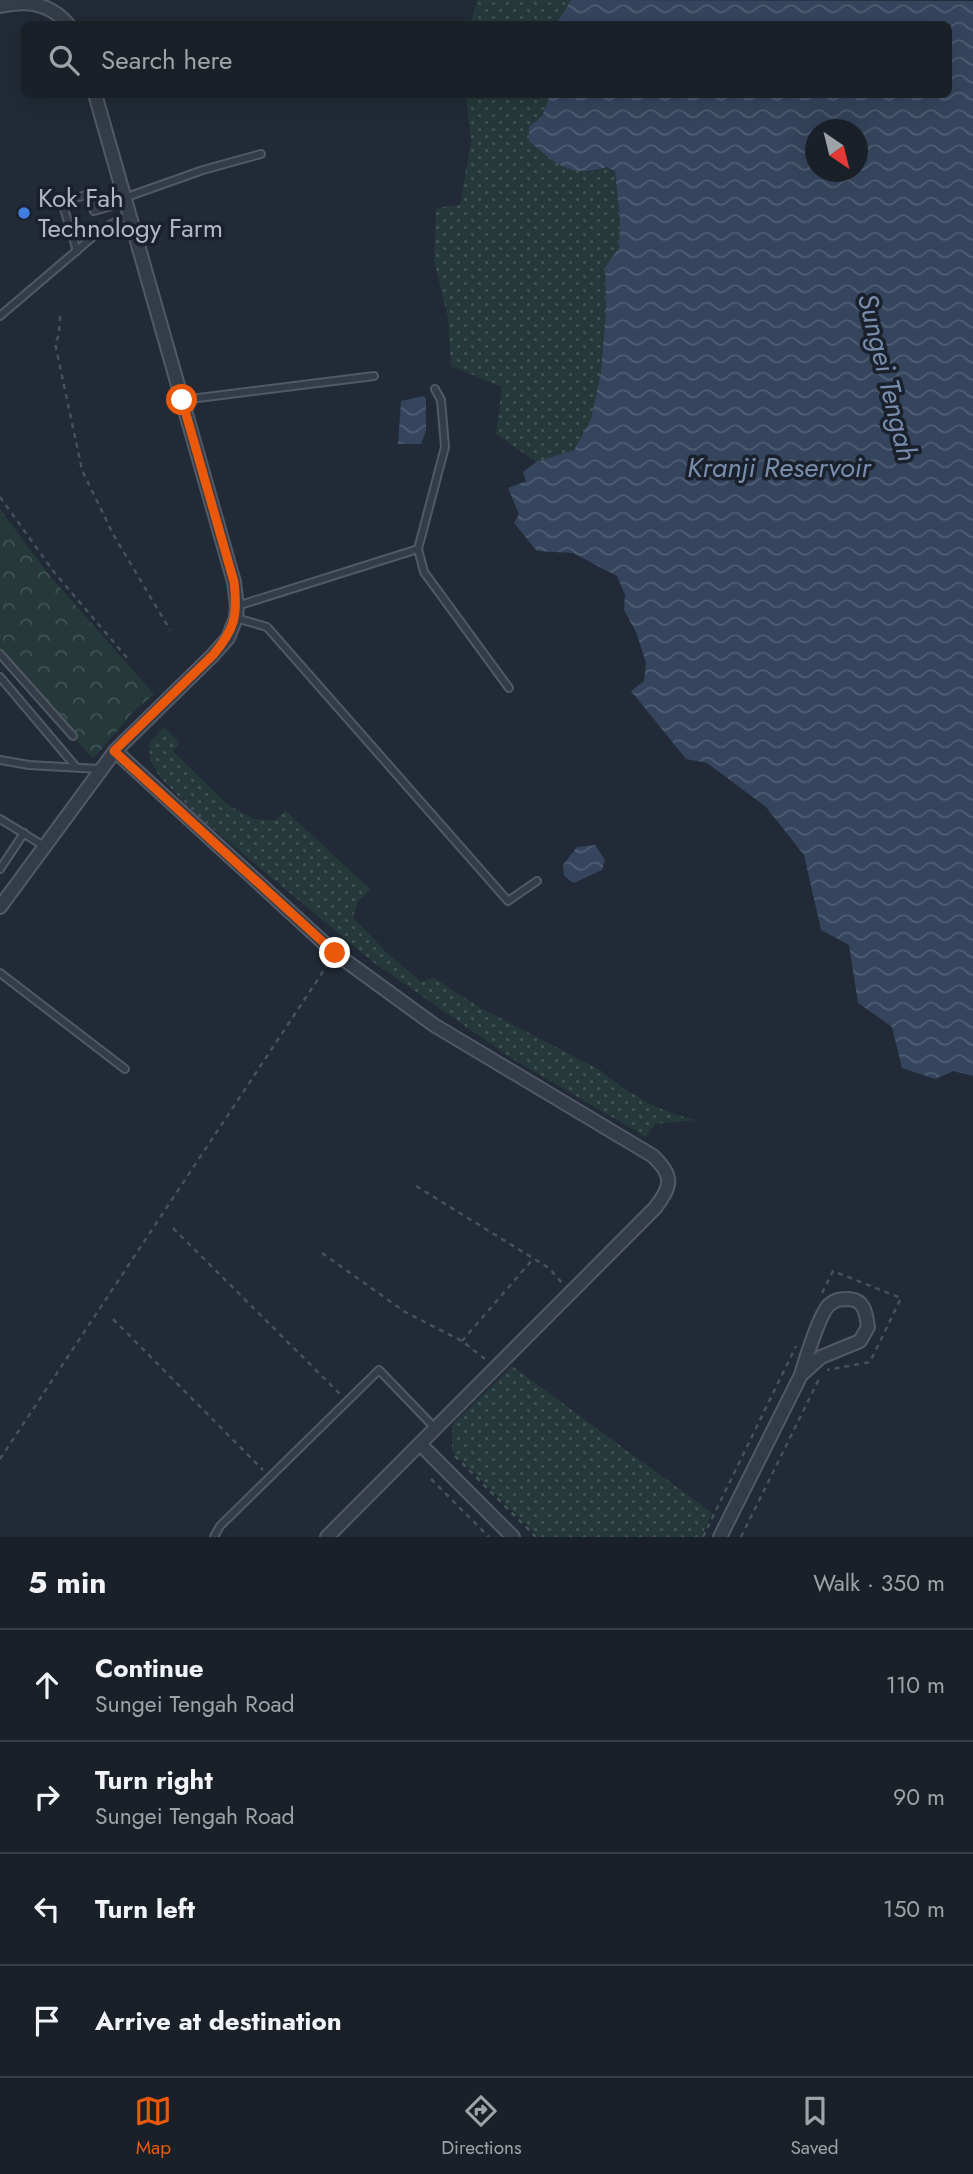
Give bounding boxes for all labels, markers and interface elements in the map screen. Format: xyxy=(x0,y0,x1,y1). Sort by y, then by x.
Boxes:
search box xyxy=(21,21,952,98)
icon: search xyxy=(45,41,83,79)
text: Search here xyxy=(101,41,233,79)
north arrow xyxy=(805,119,868,182)
place label: Kok Fah Technology Farm xyxy=(38,179,223,247)
marker: Kok Fah Technology Farm xyxy=(16,205,32,221)
water label: Sungei Tengah xyxy=(847,289,928,465)
route start xyxy=(166,384,197,415)
water label: Kranji Reservoir xyxy=(687,447,873,488)
route end xyxy=(319,937,350,968)
text: 5 min xyxy=(28,1561,106,1604)
text: Walk · 350 m xyxy=(813,1566,945,1600)
text: Continue xyxy=(95,1649,204,1687)
icon: ahead xyxy=(28,1666,66,1704)
text: 110 m xyxy=(886,1668,945,1702)
text: Sungei Tengah Road xyxy=(95,1687,295,1721)
text: Turn right xyxy=(95,1761,213,1799)
icon: right xyxy=(28,1778,66,1816)
text: 90 m xyxy=(893,1780,945,1814)
text: Sungei Tengah Road xyxy=(95,1799,295,1833)
icon: left xyxy=(28,1890,66,1928)
text: Turn left xyxy=(95,1890,195,1928)
text: 150 m xyxy=(883,1892,945,1926)
icon: arrive xyxy=(28,2002,66,2040)
text: Arrive at destination xyxy=(95,2002,342,2040)
tab: Map xyxy=(134,2092,172,2161)
tab: Directions xyxy=(441,2092,522,2161)
tab: Saved xyxy=(790,2092,839,2161)

